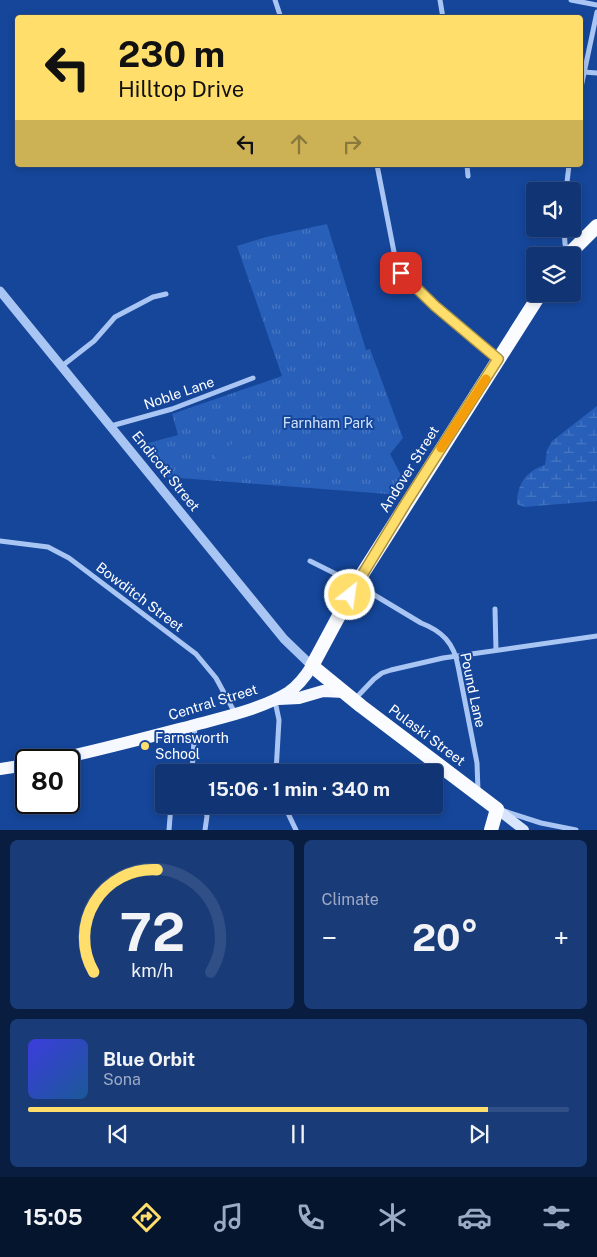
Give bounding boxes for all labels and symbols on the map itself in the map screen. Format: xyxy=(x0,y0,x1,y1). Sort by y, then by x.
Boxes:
pin xyxy=(380,252,422,294)
street label: Noble Lane xyxy=(142,373,216,413)
park label: Farnham Park xyxy=(283,415,373,431)
street label: Andover Street xyxy=(376,423,442,515)
street label: Endicott Street xyxy=(129,428,203,514)
street label: Bowditch Street xyxy=(93,559,187,635)
position arrow xyxy=(323,568,375,620)
street label: Pound Lane xyxy=(457,651,489,729)
street label: Central Street xyxy=(167,681,259,723)
street label: Pulaski Street xyxy=(386,701,468,769)
place label: Farnsworth School xyxy=(155,730,229,762)
marker: Farnsworth School xyxy=(139,740,151,752)
speed limit sign: 80 xyxy=(15,749,80,814)

